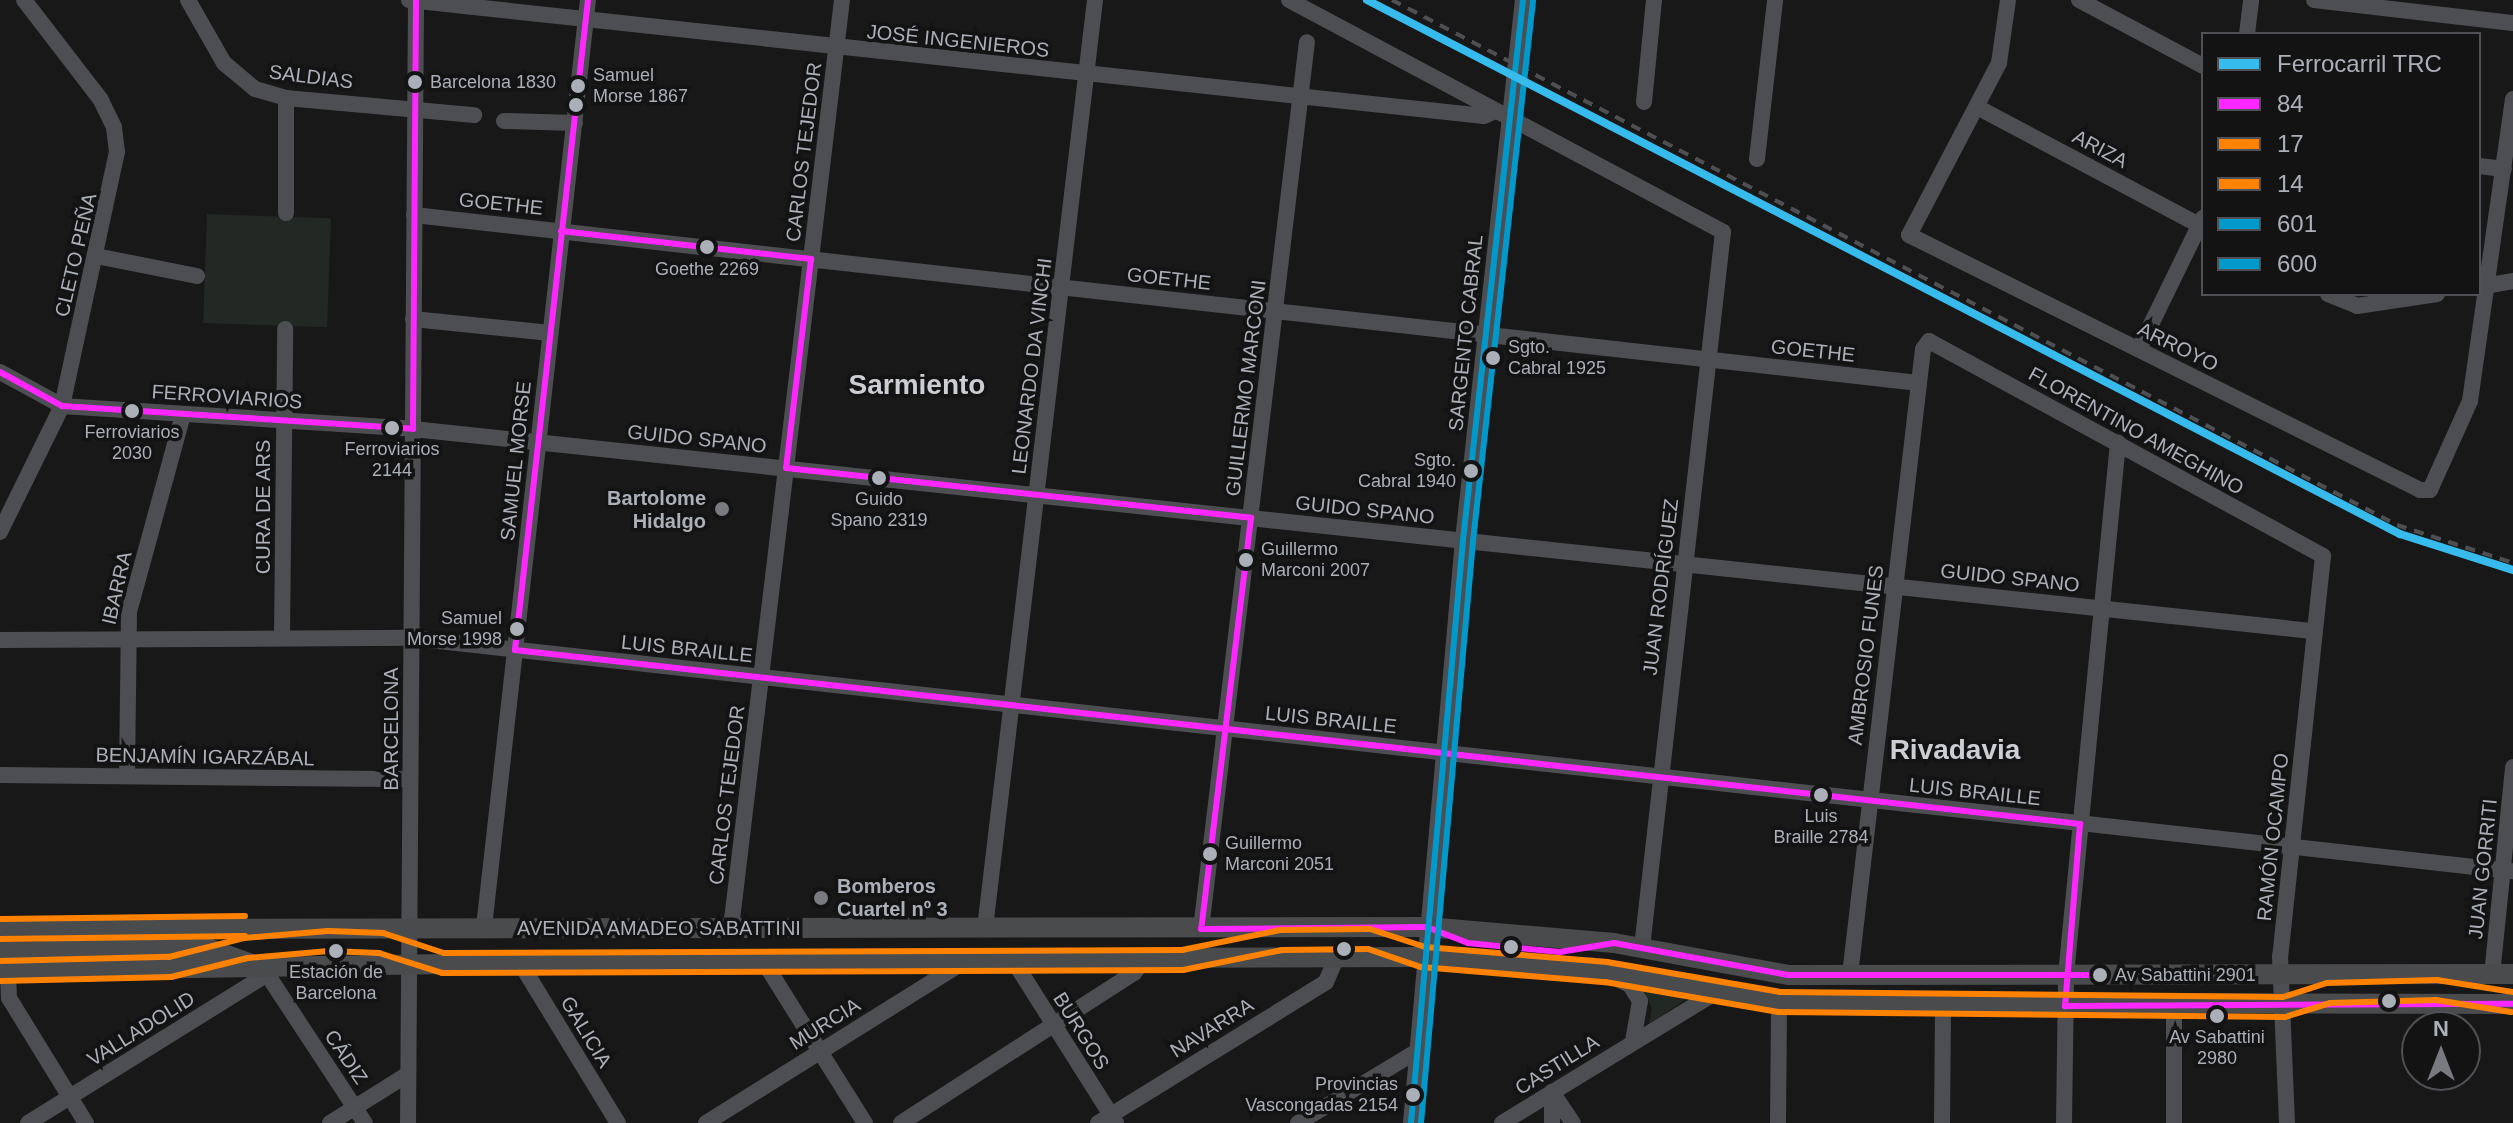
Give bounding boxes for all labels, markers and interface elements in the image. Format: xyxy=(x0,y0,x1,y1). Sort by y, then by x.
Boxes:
street label: JOSÉ INGENIEROS xyxy=(866,19,1050,63)
legend xyxy=(2201,32,2481,296)
text: Ferrocarril TRC xyxy=(2277,50,2442,77)
street label: SALDIAS xyxy=(268,60,354,94)
street label: CARLOS TEJEDOR xyxy=(781,61,827,243)
place label: Samuel Morse 1867 xyxy=(593,65,688,108)
place label: Barcelona 1830 xyxy=(430,71,556,93)
marker: Barcelona 1830 xyxy=(407,74,423,90)
marker: Samuel Morse 1867 xyxy=(570,78,586,94)
text: 84 xyxy=(2277,90,2304,117)
unlabelled marker xyxy=(568,97,584,113)
street label: ARIZA xyxy=(2068,125,2132,173)
text: 17 xyxy=(2277,130,2304,157)
text: 14 xyxy=(2277,170,2304,197)
street label: GOETHE xyxy=(458,188,544,220)
street label: CLETO PEÑA xyxy=(50,191,102,319)
text: 601 xyxy=(2277,210,2317,237)
street label: SARGENTO CABRAL xyxy=(1444,234,1488,432)
marker: Goethe 2269 xyxy=(699,239,715,255)
text: 600 xyxy=(2277,250,2317,277)
street label: LEONARDO DA VINCHI xyxy=(1007,256,1057,476)
place label: Goethe 2269 xyxy=(655,258,759,280)
street label: GOETHE xyxy=(1126,263,1212,295)
street label: GUILLERMO MARCONI xyxy=(1221,278,1271,498)
street label: ARROYO xyxy=(2134,317,2222,377)
street label: GOETHE xyxy=(1770,335,1856,367)
place label: Sgto. Cabral 1925 xyxy=(1508,337,1606,380)
marker: Sgto. Cabral 1925 xyxy=(1485,350,1501,366)
street label: FLORENTINO AMEGHINO xyxy=(2024,362,2248,500)
district label: Sarmiento xyxy=(849,368,985,402)
street label: FERROVIARIOS xyxy=(151,380,303,414)
street label: SAMUEL MORSE xyxy=(496,380,536,542)
marker: Ferroviarios 2030 xyxy=(124,403,140,419)
marker: Ferroviarios 2144 xyxy=(384,420,400,436)
street label: GUIDO SPANO xyxy=(626,420,768,458)
place label: Ferroviarios 2030 xyxy=(84,422,180,464)
street label: CURA DE ARS xyxy=(251,439,275,575)
place label: Ferroviarios 2144 xyxy=(344,439,440,482)
place label: Sgto. Cabral 1940 xyxy=(1358,450,1456,492)
marker: Sgto. Cabral 1940 xyxy=(1463,463,1479,479)
marker: Guido Spano 2319 xyxy=(871,470,887,486)
place label: Bartolome Hidalgo xyxy=(607,486,706,533)
place label: Guido Spano 2319 xyxy=(830,489,928,532)
street label: GUIDO SPANO xyxy=(1294,491,1436,529)
street label: JUAN RODRÍGUEZ xyxy=(1638,497,1684,677)
marker: Bartolome Hidalgo xyxy=(713,500,731,518)
place label: Guillermo Marconi 2007 xyxy=(1261,539,1370,582)
street label: IBARRA xyxy=(97,549,137,627)
marker: Guillermo Marconi 2007 xyxy=(1238,552,1254,568)
street label: GUIDO SPANO xyxy=(1939,559,2081,597)
street label: AMBROSIO FUNES xyxy=(1843,564,1889,746)
place label: Samuel Morse 1998 xyxy=(407,608,502,650)
marker: Samuel Morse 1998 xyxy=(509,621,525,637)
street label: LUIS BRAILLE xyxy=(620,630,754,668)
street label: BARCELONA xyxy=(379,667,403,791)
street label: LUIS BRAILLE xyxy=(1264,701,1398,739)
street label: CARLOS TEJEDOR xyxy=(704,704,750,886)
district label: Rivadavia xyxy=(1890,733,2020,767)
street label: BENJAMÍN IGARZÁBAL xyxy=(95,743,315,771)
street label: RAMÓN OCAMPO xyxy=(2252,752,2294,922)
street label: LUIS BRAILLE xyxy=(1908,773,2042,811)
marker: Luis Braille 2784 xyxy=(1813,787,1829,803)
street label: JUAN GORRITI xyxy=(2464,798,2502,940)
place label: Luis Braille 2784 xyxy=(1773,806,1869,848)
place label: Guillermo Marconi 2051 xyxy=(1225,833,1334,876)
marker: Guillermo Marconi 2051 xyxy=(1202,846,1218,862)
place label: Bomberos Cuartel nº 3 xyxy=(837,874,948,921)
marker: Bomberos Cuartel nº 3 xyxy=(812,889,830,907)
street label: AVENIDA AMADEO SABATTINI xyxy=(516,916,802,940)
unlabelled marker xyxy=(1503,939,1519,955)
unlabelled marker xyxy=(1336,941,1352,957)
marker: Estación de Barcelona xyxy=(328,943,344,959)
place label: Estación de Barcelona xyxy=(289,962,383,1004)
place label: Av Sabattini 2901 xyxy=(2115,964,2256,986)
marker: Av Sabattini 2901 xyxy=(2092,967,2108,983)
street label: VALLADOLID xyxy=(83,987,199,1071)
street label: BURGOS xyxy=(1048,988,1114,1074)
street label: GALICIA xyxy=(555,992,617,1072)
street label: MURCIA xyxy=(785,993,865,1055)
street label: NAVARRA xyxy=(1166,993,1258,1063)
unlabelled marker xyxy=(2381,993,2397,1009)
marker: Av Sabattini 2980 xyxy=(2209,1008,2225,1024)
north arrow xyxy=(2401,1011,2481,1091)
text: N xyxy=(2433,1016,2449,1041)
street label: CÁDIZ xyxy=(319,1025,373,1089)
place label: Av Sabattini 2980 xyxy=(2169,1027,2265,1070)
street label: CASTILLA xyxy=(1511,1030,1603,1100)
place label: Provincias Vascongadas 2154 xyxy=(1245,1074,1398,1116)
marker: Provincias Vascongadas 2154 xyxy=(1405,1087,1421,1103)

